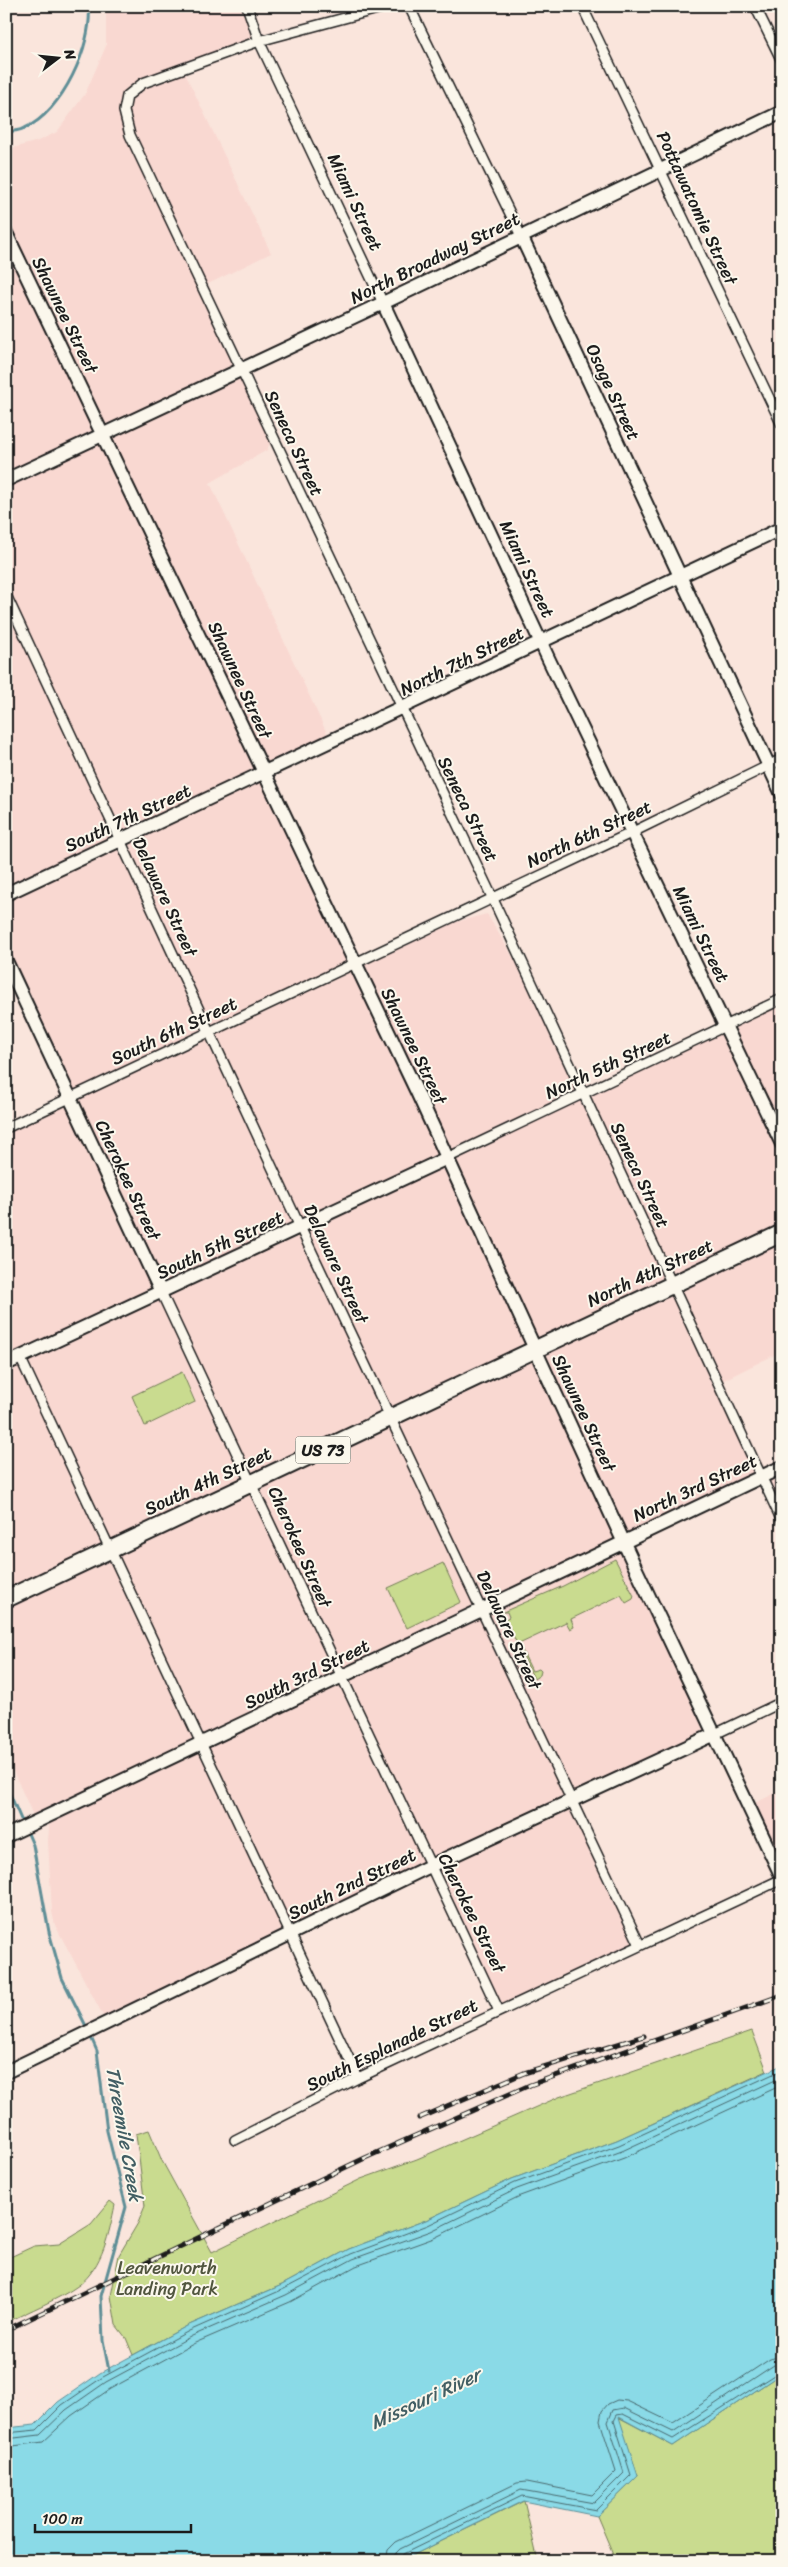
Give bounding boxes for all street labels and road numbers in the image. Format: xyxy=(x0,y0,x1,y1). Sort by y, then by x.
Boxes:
street label: Pottawatomie Street xyxy=(647,126,747,291)
street label: Miami Street xyxy=(318,148,392,256)
street label: North Broadway Street xyxy=(344,203,526,313)
street label: Shawnee Street xyxy=(23,251,108,380)
street label: Osage Street xyxy=(577,338,649,446)
street label: Seneca Street xyxy=(255,384,333,502)
street label: Miami Street xyxy=(490,515,564,623)
street label: Shawnee Street xyxy=(199,616,282,745)
street label: North 7th Street xyxy=(394,617,530,705)
street label: Seneca Street xyxy=(429,751,508,868)
street label: South 7th Street xyxy=(59,775,197,861)
street label: North 6th Street xyxy=(521,791,657,877)
street label: Delaware Street xyxy=(123,832,207,963)
street label: Miami Street xyxy=(664,880,738,988)
street label: Shawnee Street xyxy=(372,982,457,1111)
street label: South 6th Street xyxy=(105,988,243,1074)
street label: North 5th Street xyxy=(539,1022,677,1108)
street label: Cherokee Street xyxy=(86,1114,170,1246)
street label: Seneca Street xyxy=(601,1116,679,1234)
street label: Delaware Street xyxy=(294,1199,378,1330)
street label: South 5th Street xyxy=(151,1201,289,1289)
street label: North 4th Street xyxy=(581,1230,719,1316)
street label: Shawnee Street xyxy=(543,1349,626,1478)
road number: US 73 xyxy=(296,1436,350,1464)
street label: South 4th Street xyxy=(139,1437,277,1525)
street label: North 3rd Street xyxy=(627,1445,763,1531)
street label: Cherokee Street xyxy=(259,1481,341,1614)
street label: Delaware Street xyxy=(467,1565,551,1696)
street label: South 3rd Street xyxy=(239,1630,375,1718)
street label: South 2nd Street xyxy=(282,1839,422,1929)
street label: Cherokee Street xyxy=(429,1847,515,1979)
street label: South Esplanade Street xyxy=(301,1989,483,2101)

